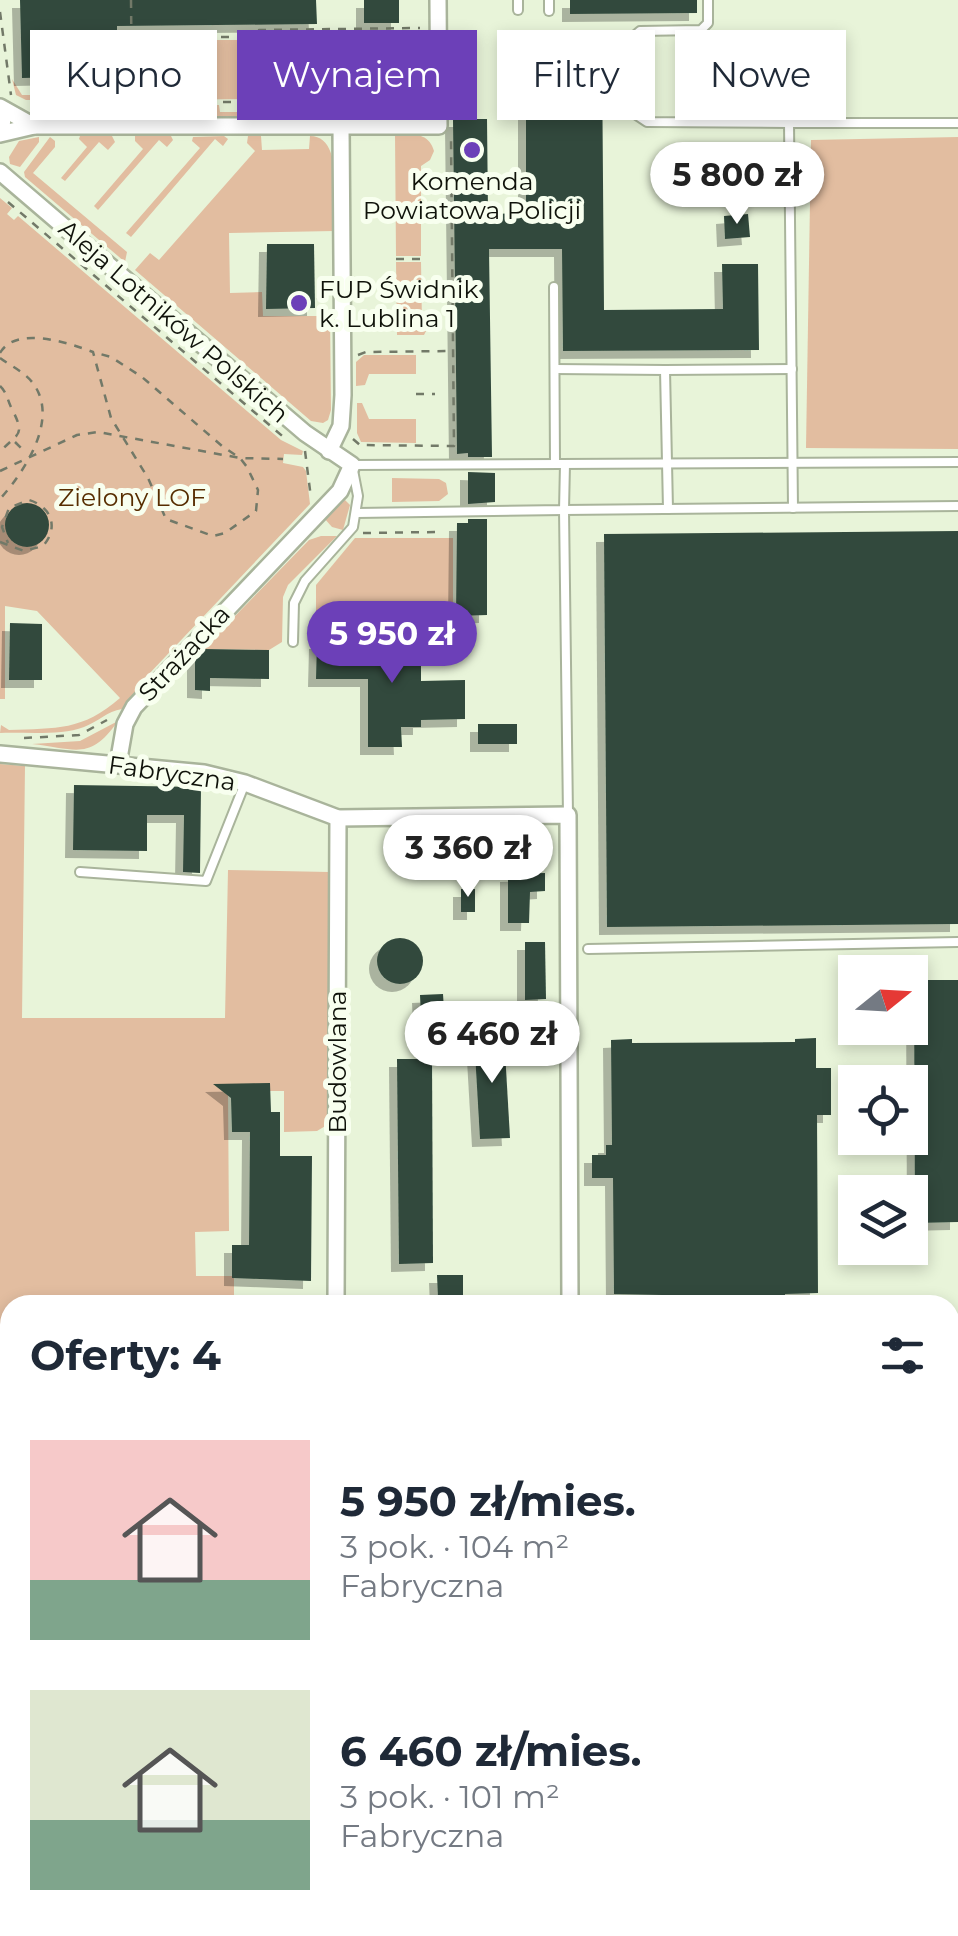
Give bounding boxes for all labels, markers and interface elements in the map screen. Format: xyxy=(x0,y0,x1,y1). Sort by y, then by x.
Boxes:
chip: Kupno xyxy=(30,30,217,120)
chip: Wynajem xyxy=(237,30,477,120)
chip: Filtry xyxy=(497,30,655,120)
chip: Nowe xyxy=(675,30,846,120)
marker: Komenda Powiatowa Policji xyxy=(461,139,483,161)
pin: 5 800 zł xyxy=(634,142,840,227)
text: 5 800 zł xyxy=(672,155,802,194)
place label: Komenda Powiatowa Policji xyxy=(363,166,581,225)
street label: Aleja Lotników Polskich xyxy=(53,213,295,429)
place label: FUP Świdnik k. Lublina 1 xyxy=(319,274,479,333)
marker: FUP Świdnik k. Lublina 1 xyxy=(288,292,310,314)
park label: Zielony LOF xyxy=(58,482,206,512)
street label: Strażacka xyxy=(132,599,236,707)
pin: 5 950 zł xyxy=(289,601,495,686)
text: 5 950 zł xyxy=(329,614,455,653)
street label: Fabryczna xyxy=(106,749,238,797)
pin: 3 360 zł xyxy=(365,815,571,900)
text: 3 360 zł xyxy=(405,828,531,867)
north arrow xyxy=(838,955,928,1045)
map controls xyxy=(838,955,928,1265)
street label: Budowlana xyxy=(322,990,352,1134)
pin: 6 460 zł xyxy=(389,1001,595,1086)
text: 6 460 zł xyxy=(427,1014,557,1053)
button: locate xyxy=(838,1065,928,1155)
button: layers xyxy=(838,1175,928,1265)
icon: filters xyxy=(875,1328,930,1383)
text: Oferty: 4 xyxy=(30,1329,221,1381)
text: 5 950 zł/mies. xyxy=(340,1475,636,1527)
icon: home xyxy=(110,1480,230,1600)
text: 3 pok. · 104 m² xyxy=(340,1527,569,1566)
text: Fabryczna xyxy=(340,1566,504,1605)
text: 6 460 zł/mies. xyxy=(340,1725,642,1777)
icon: home xyxy=(110,1730,230,1850)
text: 3 pok. · 101 m² xyxy=(340,1777,560,1816)
text: Fabryczna xyxy=(340,1816,504,1855)

